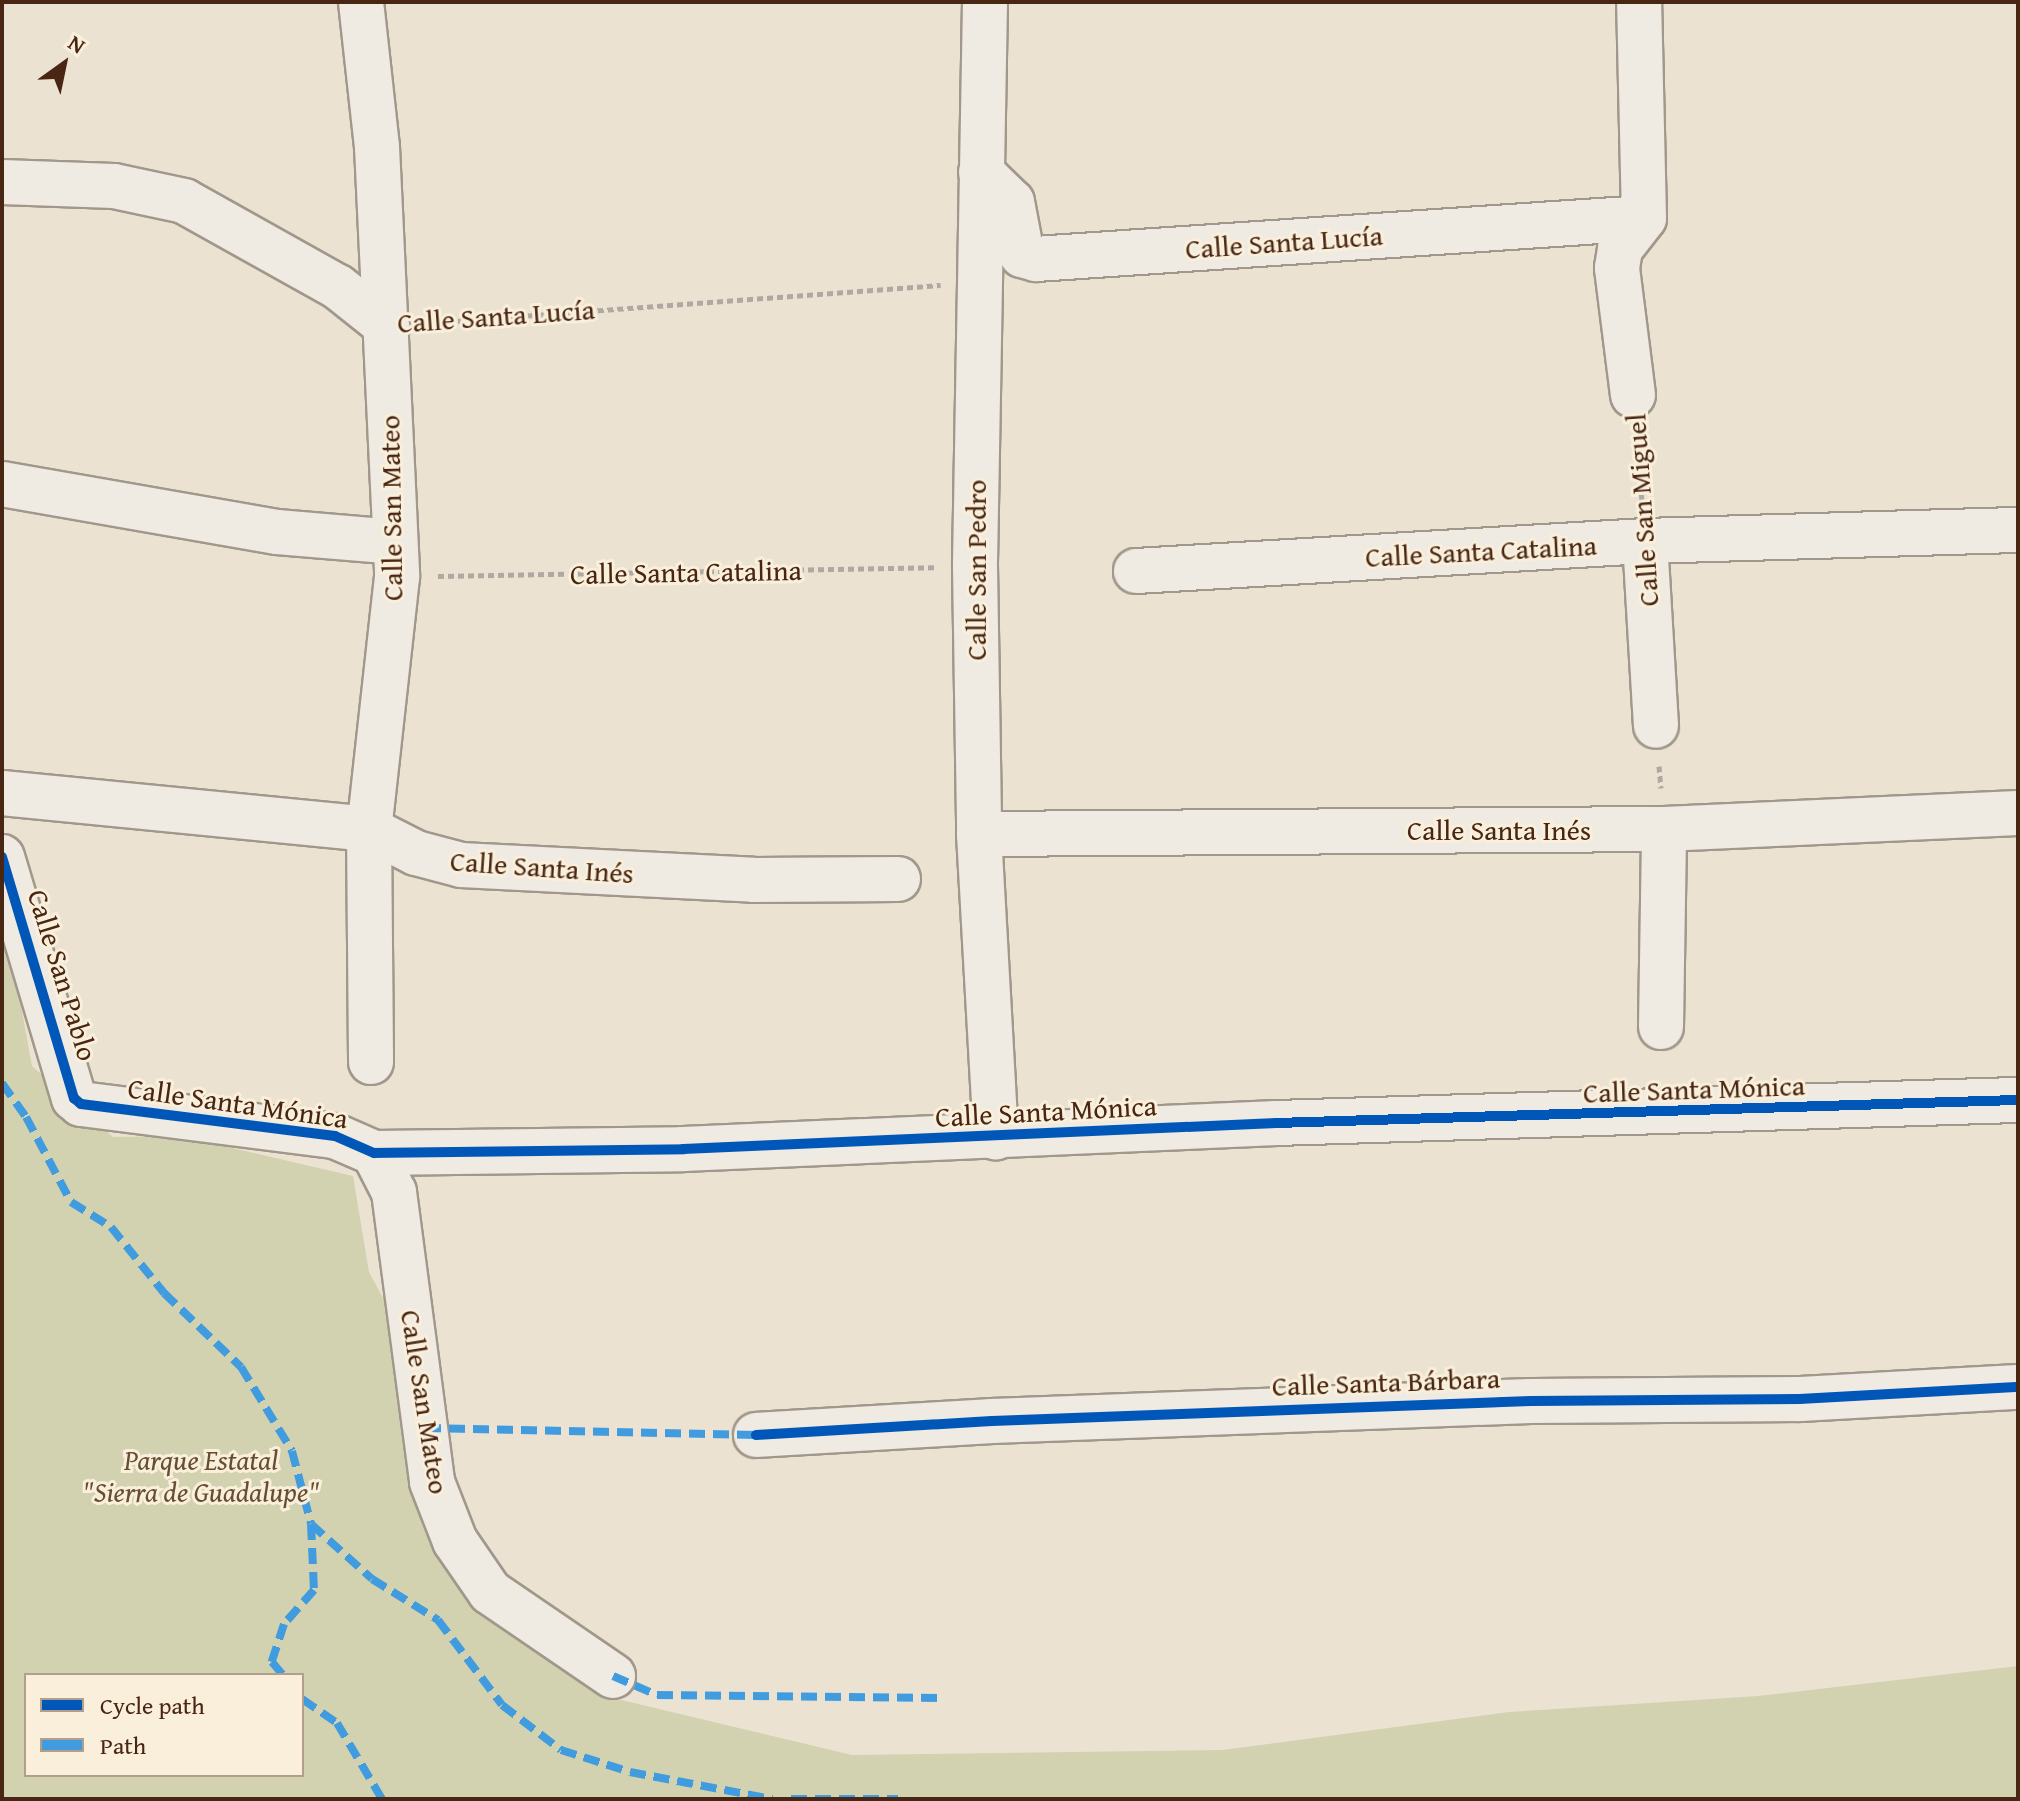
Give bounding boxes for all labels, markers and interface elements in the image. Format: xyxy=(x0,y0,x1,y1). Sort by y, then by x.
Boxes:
north arrow xyxy=(24,24,104,104)
text: N xyxy=(62,26,92,61)
street label: Calle Santa Lucía xyxy=(1184,218,1384,266)
street label: Calle Santa Lucía xyxy=(396,292,596,340)
street label: Calle San Miguel xyxy=(1619,412,1665,608)
street label: Calle San Mateo xyxy=(373,415,409,601)
street label: Calle San Pedro xyxy=(959,480,993,660)
street label: Calle Santa Catalina xyxy=(1364,528,1598,574)
street label: Calle Santa Catalina xyxy=(570,553,802,591)
street label: Calle Santa Inés xyxy=(1407,813,1591,847)
street label: Calle Santa Inés xyxy=(449,844,635,890)
street label: Calle San Pablo xyxy=(21,885,105,1065)
street label: Calle Santa Mónica xyxy=(1583,1068,1805,1110)
street label: Calle Santa Mónica xyxy=(126,1071,350,1135)
street label: Calle Santa Mónica xyxy=(934,1088,1158,1134)
street label: Calle San Mateo xyxy=(394,1308,456,1496)
street label: Calle Santa Bárbara xyxy=(1271,1361,1501,1403)
park label: Parque Estatal "Sierra de Guadalupe" xyxy=(83,1443,319,1509)
legend xyxy=(24,1673,304,1777)
text: Cycle path xyxy=(100,1688,205,1723)
text: Path xyxy=(100,1728,146,1763)

